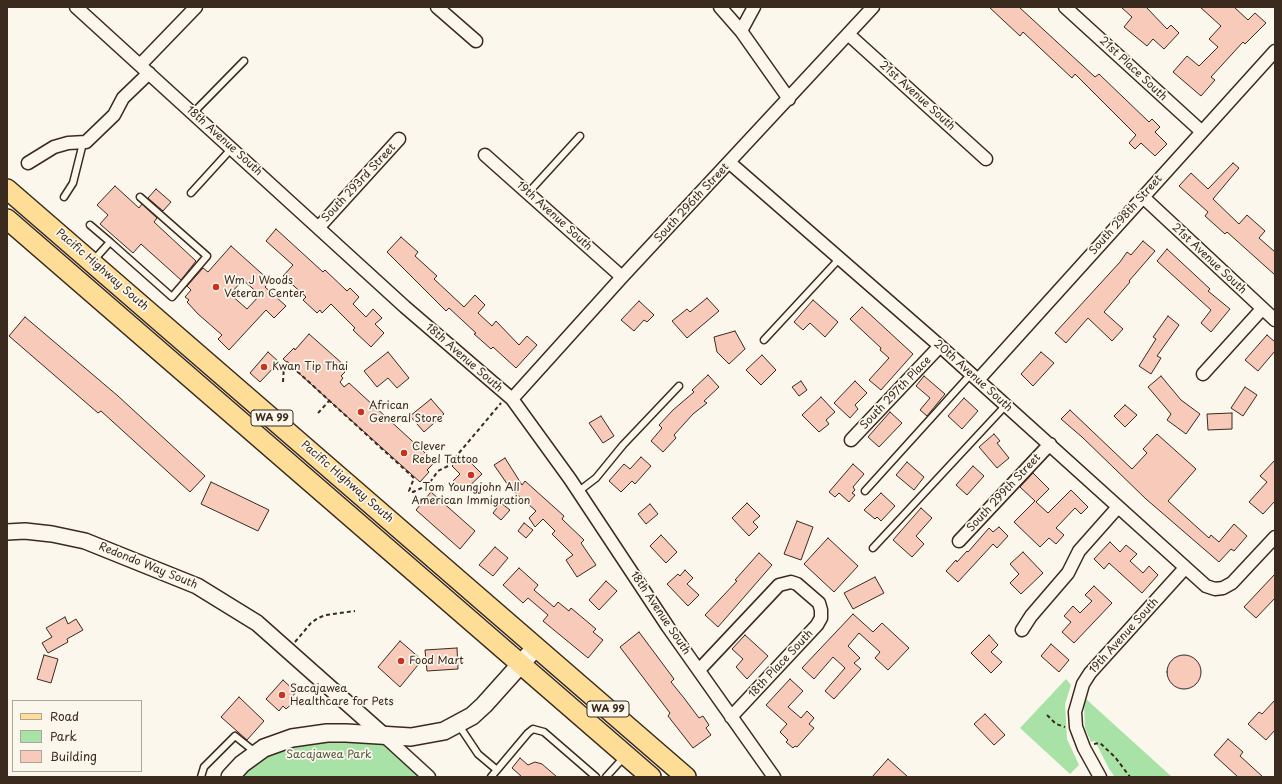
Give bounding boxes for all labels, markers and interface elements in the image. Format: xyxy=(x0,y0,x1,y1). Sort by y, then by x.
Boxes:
street label: 21st Place South xyxy=(1096,34,1170,104)
street label: 21st Avenue South xyxy=(876,59,958,133)
street label: 18th Avenue South xyxy=(183,103,265,179)
street label: South 293rd Street xyxy=(319,141,399,225)
street label: South 296th Street xyxy=(652,161,732,245)
street label: South 298th Street xyxy=(1087,172,1165,258)
street label: 19th Avenue South xyxy=(513,179,595,253)
street label: 21st Avenue South xyxy=(1169,221,1249,297)
street label: Pacific Highway South xyxy=(53,226,151,314)
place label: Wm J Woods Veteran Center xyxy=(224,274,304,300)
marker: Wm J Woods Veteran Center xyxy=(211,282,221,292)
street label: 18th Avenue South xyxy=(423,321,505,395)
street label: 20th Avenue South xyxy=(931,337,1015,415)
street label: South 297th Place xyxy=(858,354,934,432)
place label: Kwan Tip Thai xyxy=(272,360,348,374)
marker: Kwan Tip Thai xyxy=(259,362,269,372)
place label: African General Store xyxy=(369,399,443,425)
marker: African General Store xyxy=(356,407,366,417)
road number: WA 99 xyxy=(251,410,293,426)
street label: Pacific Highway South xyxy=(298,438,396,526)
place label: Clever Rebel Tattoo xyxy=(412,440,478,466)
marker: Clever Rebel Tattoo xyxy=(399,448,409,458)
street label: South 299th Street xyxy=(964,451,1044,535)
marker: Tom Youngjohn All American Immigration xyxy=(466,470,476,480)
place label: Tom Youngjohn All American Immigration xyxy=(412,481,530,507)
street label: Redondo Way South xyxy=(97,540,199,592)
street label: 18th Avenue South xyxy=(627,569,693,657)
street label: 19th Avenue South xyxy=(1087,595,1161,677)
street label: 18th Place South xyxy=(746,627,816,701)
place label: Food Mart xyxy=(409,654,464,668)
marker: Food Mart xyxy=(396,656,406,666)
place label: Sacajawea Healthcare for Pets xyxy=(290,682,394,708)
marker: Sacajawea Healthcare for Pets xyxy=(277,690,287,700)
legend xyxy=(12,700,142,772)
road number: WA 99 xyxy=(587,701,629,717)
text: Road xyxy=(50,707,79,725)
text: Park xyxy=(50,727,77,745)
text: Building xyxy=(50,747,97,765)
park label: Sacajawea Park xyxy=(286,748,372,762)

